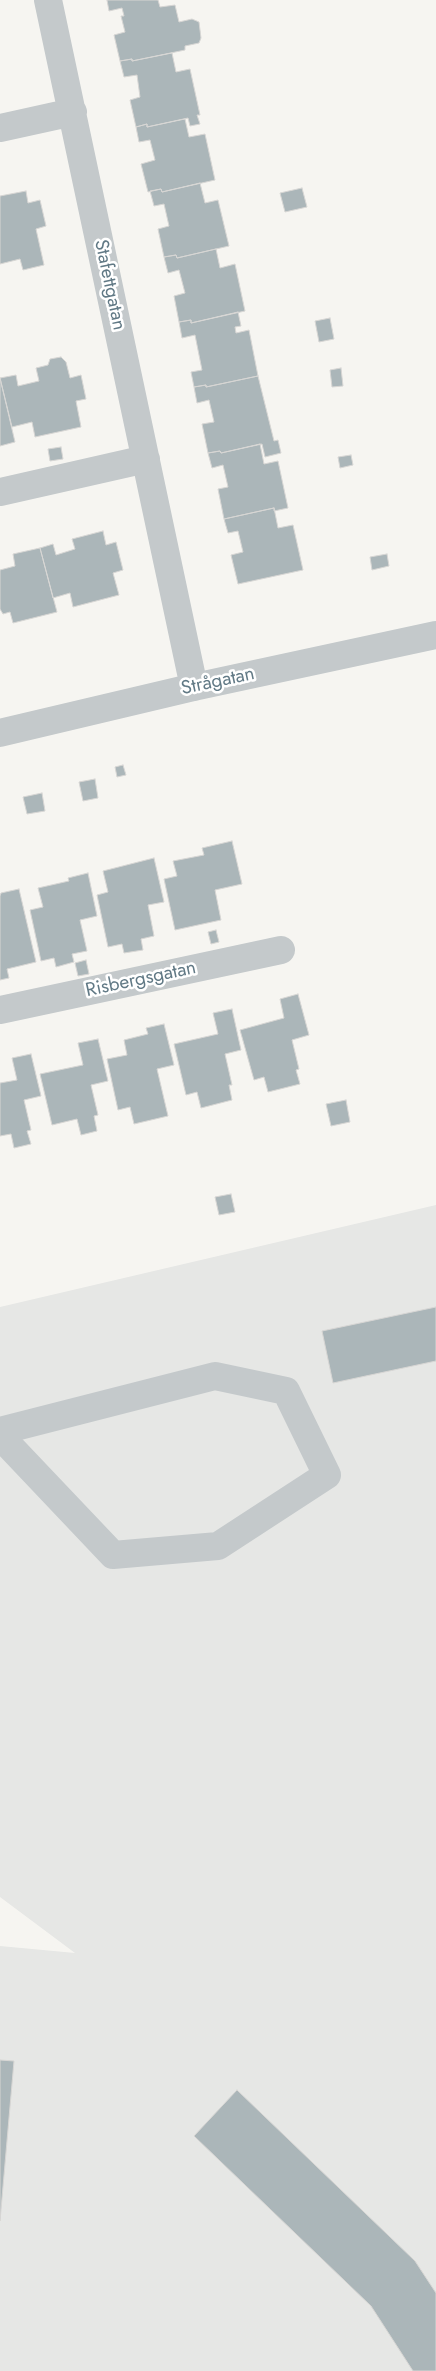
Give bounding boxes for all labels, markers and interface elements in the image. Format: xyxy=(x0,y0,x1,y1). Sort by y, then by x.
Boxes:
street label: Stafettgatan xyxy=(88,238,130,332)
street label: Strågatan xyxy=(179,663,257,701)
street label: Risbergsgatan xyxy=(84,957,198,1003)

